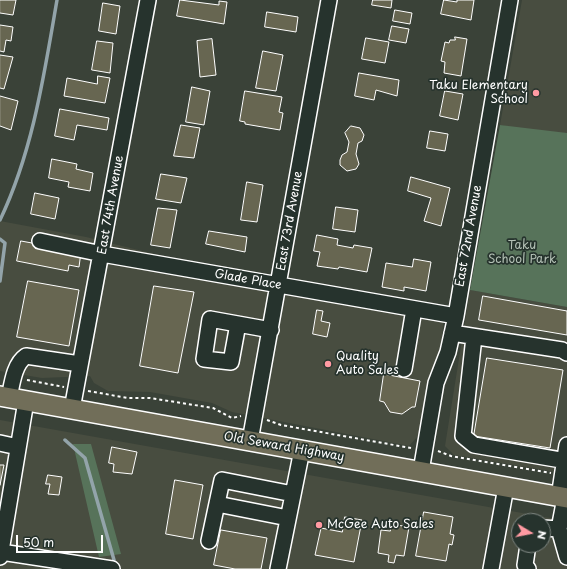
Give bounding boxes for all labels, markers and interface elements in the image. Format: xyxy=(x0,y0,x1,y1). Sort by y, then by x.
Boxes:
place label: Taku Elementary School xyxy=(429,79,528,107)
marker: Taku Elementary School xyxy=(531,88,541,98)
street label: East 74th Avenue xyxy=(95,154,127,256)
street label: East 73rd Avenue xyxy=(274,170,306,272)
street label: East 72nd Avenue xyxy=(453,184,485,288)
park label: Taku School Park xyxy=(488,239,556,267)
street label: Glade Place xyxy=(213,267,283,293)
place label: Quality Auto Sales xyxy=(336,350,399,378)
marker: Quality Auto Sales xyxy=(323,359,333,369)
street label: Old Seward Highway xyxy=(223,429,345,465)
north arrow xyxy=(511,513,551,553)
place label: McGee Auto Sales xyxy=(327,518,434,532)
marker: McGee Auto Sales xyxy=(314,520,324,530)
scale bar xyxy=(18,527,105,553)
text: N xyxy=(533,529,551,541)
text: 50 m xyxy=(23,533,54,551)

